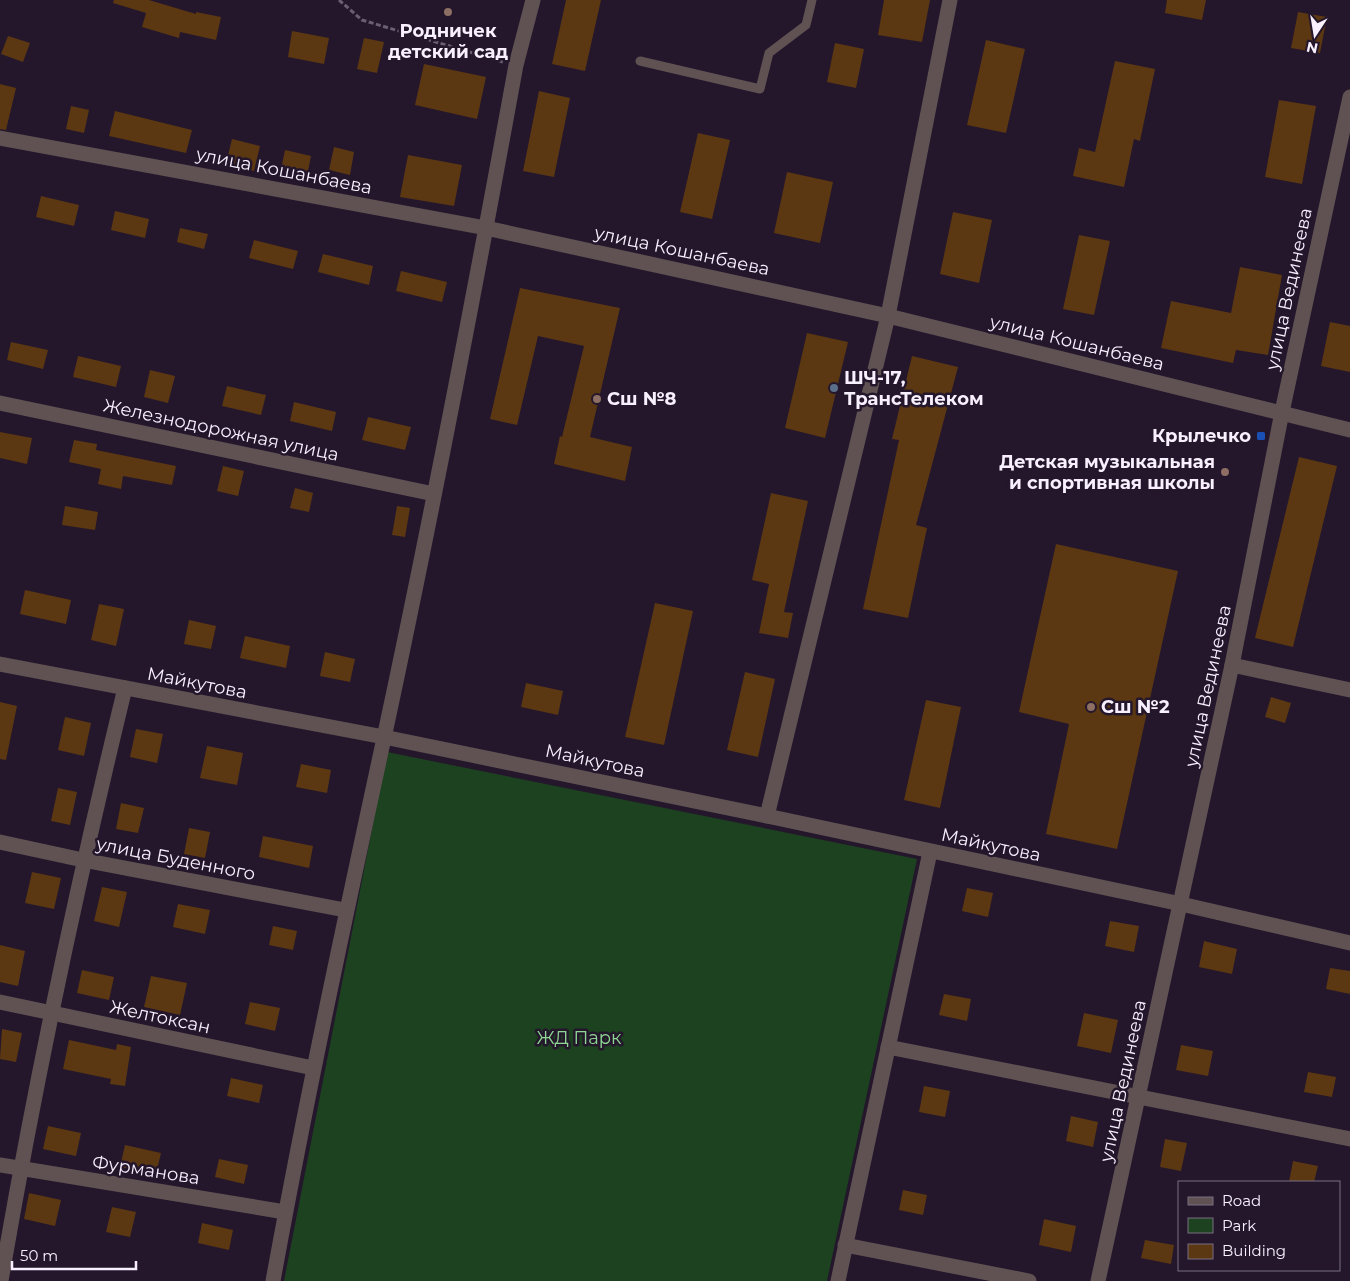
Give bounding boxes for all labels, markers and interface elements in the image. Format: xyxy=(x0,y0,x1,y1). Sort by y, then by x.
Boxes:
marker: Родничек детский сад xyxy=(442,6,454,18)
north arrow xyxy=(1290,10,1340,60)
place label: Родничек детский сад xyxy=(388,20,508,63)
text: N xyxy=(1305,38,1320,58)
street label: улица Кошанбаева xyxy=(193,143,374,199)
street label: улица Вединеева xyxy=(1261,206,1317,373)
street label: улица Кошанбаева xyxy=(591,221,772,280)
street label: улица Кошанбаева xyxy=(987,310,1166,375)
place label: ШЧ-17, ТрансТелеком xyxy=(844,367,984,410)
marker: ШЧ-17, ТрансТелеком xyxy=(828,382,840,394)
place label: Сш №8 xyxy=(607,388,677,410)
marker: Сш №8 xyxy=(591,393,603,405)
street label: Железнодорожная улица xyxy=(101,394,341,466)
place label: Крылечко xyxy=(1152,425,1251,447)
marker: Крылечко xyxy=(1255,430,1267,442)
place label: Детская музыкальная и спортивная школы xyxy=(999,451,1215,494)
marker: Детская музыкальная и спортивная школы xyxy=(1219,466,1231,478)
street label: улица Вединеева xyxy=(1180,603,1236,770)
street label: Майкутова xyxy=(145,663,249,703)
place label: Сш №2 xyxy=(1101,696,1170,718)
marker: Сш №2 xyxy=(1085,701,1097,713)
street label: Майкутова xyxy=(543,740,647,782)
street label: Майкутова xyxy=(939,824,1043,866)
street label: улица Буденного xyxy=(94,833,257,885)
street label: Желтоксан xyxy=(108,996,212,1038)
street label: улица Вединеева xyxy=(1095,998,1151,1165)
park label: ЖД Парк xyxy=(536,1027,622,1049)
street label: Фурманова xyxy=(91,1151,201,1189)
legend xyxy=(1178,1181,1340,1271)
text: Road xyxy=(1222,1191,1261,1210)
text: Park xyxy=(1222,1216,1256,1235)
scale bar xyxy=(12,1238,136,1270)
text: Building xyxy=(1222,1241,1286,1260)
text: 50 m xyxy=(20,1246,58,1265)

